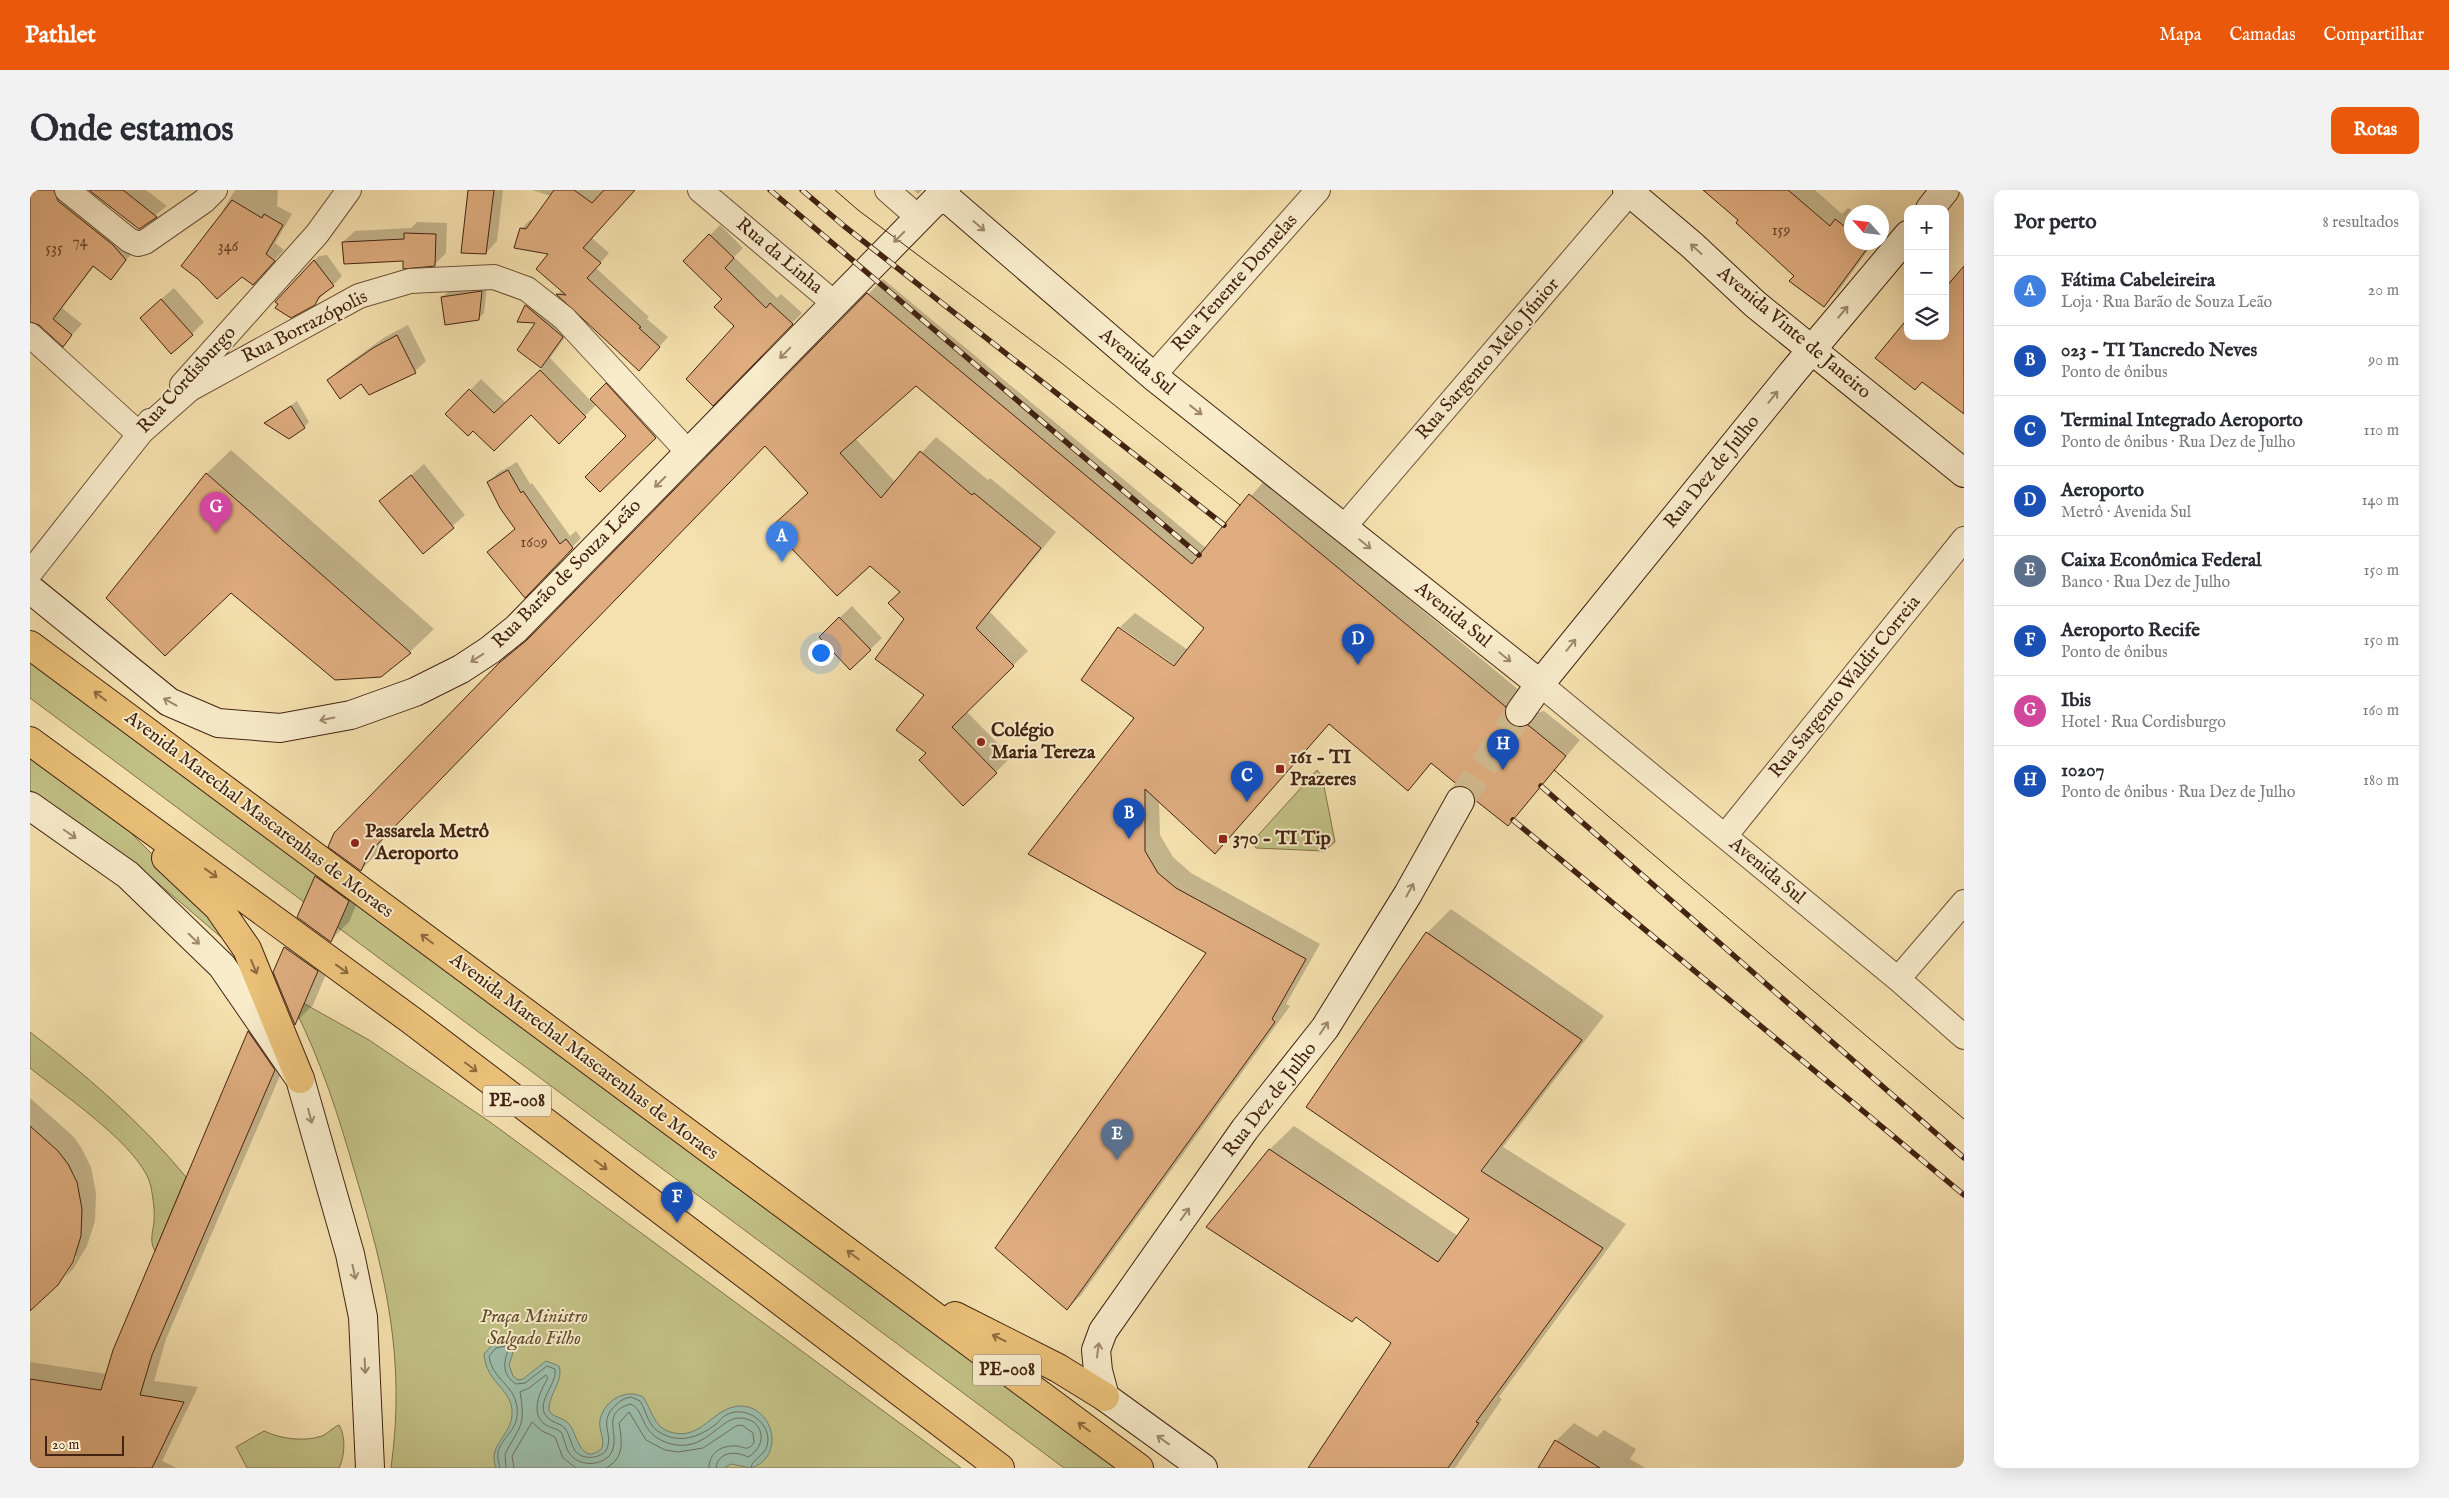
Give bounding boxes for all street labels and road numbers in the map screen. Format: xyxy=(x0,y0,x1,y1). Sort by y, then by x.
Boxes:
street label: Rua Tenente Dornelas xyxy=(1167,209,1303,357)
street label: Rua da Linha xyxy=(731,213,828,300)
street label: Avenida Vinte de Janeiro xyxy=(1711,261,1876,404)
street label: Rua Sargento Melo Júnior xyxy=(1411,273,1565,445)
street label: Rua Borrazópolis xyxy=(238,285,372,369)
street label: Rua Cordisburgo xyxy=(132,321,242,439)
street label: Avenida Sul xyxy=(1093,323,1181,401)
street label: Rua Dez de Julho xyxy=(1659,410,1765,534)
street label: Rua Barão de Souza Leão xyxy=(487,494,647,654)
street label: Avenida Sul xyxy=(1409,576,1497,654)
street label: Rua Sargento Waldir Correia xyxy=(1764,590,1927,783)
street label: Avenida Marechal Mascarenhas de Moraes xyxy=(119,705,398,924)
street label: Avenida Sul xyxy=(1723,832,1811,910)
street label: Avenida Marechal Mascarenhas de Moraes xyxy=(444,947,723,1166)
street label: Rua Dez de Julho xyxy=(1218,1038,1322,1162)
road number: PE-008 xyxy=(483,1086,551,1116)
road number: PE-008 xyxy=(973,1354,1041,1386)

